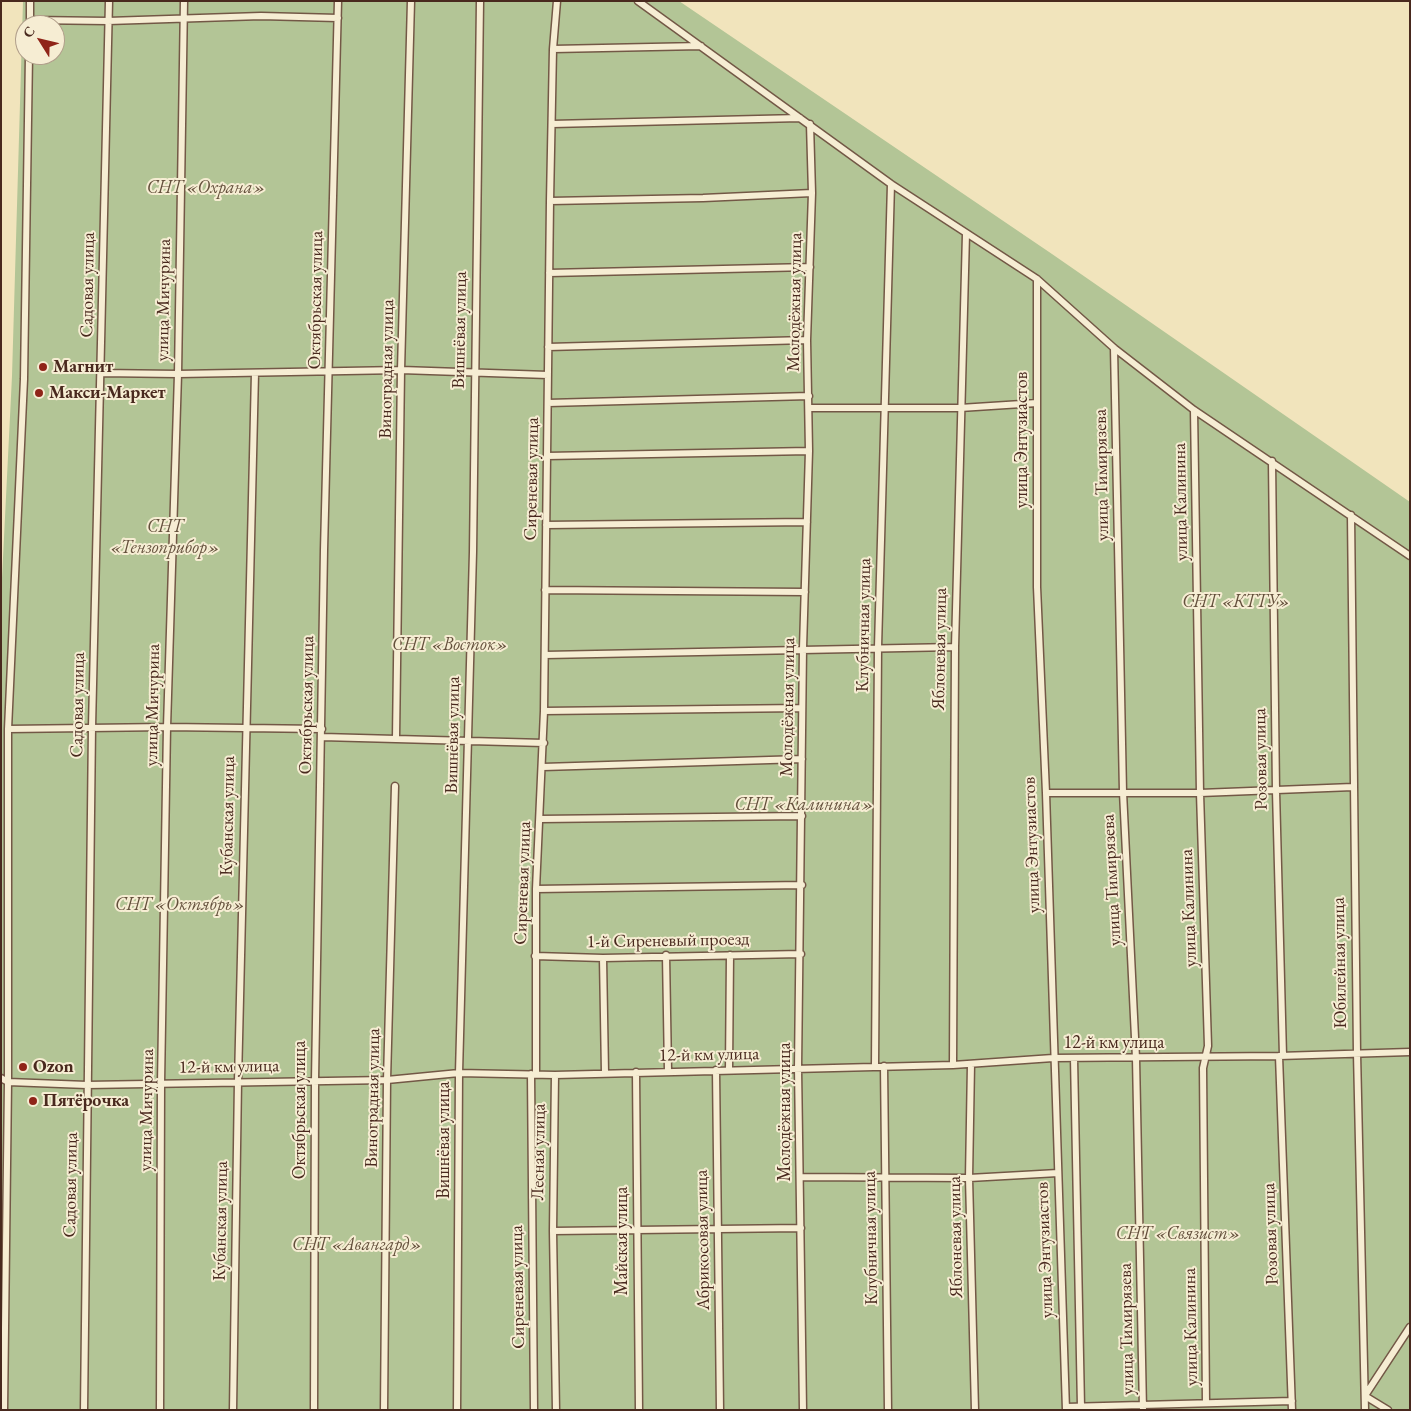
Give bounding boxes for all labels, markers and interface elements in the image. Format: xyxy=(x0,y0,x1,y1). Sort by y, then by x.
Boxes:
north arrow xyxy=(15,15,65,65)
text: С xyxy=(18,22,39,41)
park label: СНТ «Охрана» xyxy=(147,177,265,199)
street label: Октябрьская улица xyxy=(304,230,328,370)
street label: Садовая улица xyxy=(76,232,100,338)
street label: Молодёжная улица xyxy=(783,232,807,372)
street label: улица Мичурина xyxy=(152,238,176,362)
street label: Вишнёвая улица xyxy=(448,271,472,389)
street label: Виноградная улица xyxy=(375,299,399,439)
place label: Магнит xyxy=(53,356,113,378)
marker: Магнит xyxy=(37,361,49,373)
street label: улица Энтузиастов xyxy=(1011,372,1033,508)
place label: Макси-Маркет xyxy=(49,382,166,404)
marker: Макси-Маркет xyxy=(33,387,45,399)
street label: улица Тимирязева xyxy=(1090,409,1114,541)
street label: Сиреневая улица xyxy=(520,417,544,541)
street label: улица Калинина xyxy=(1169,443,1193,561)
park label: СНТ «Тензоприбор» xyxy=(110,516,220,558)
street label: Клубничная улица xyxy=(852,558,876,692)
street label: Яблоневая улица xyxy=(928,588,952,710)
park label: СНТ «КТТУ» xyxy=(1182,591,1290,613)
park label: СНТ «Восток» xyxy=(392,634,508,656)
street label: Октябрьская улица xyxy=(295,635,319,775)
street label: Молодёжная улица xyxy=(776,637,800,777)
street label: улица Мичурина xyxy=(141,643,165,767)
street label: Садовая улица xyxy=(66,652,90,758)
street label: Вишнёвая улица xyxy=(441,676,465,794)
street label: Розовая улица xyxy=(1249,708,1273,810)
street label: Кубанская улица xyxy=(216,756,240,876)
street label: улица Энтузиастов xyxy=(1019,776,1045,914)
park label: СНТ «Калинина» xyxy=(734,794,874,816)
street label: улица Тимирязева xyxy=(1098,814,1126,946)
street label: Сиреневая улица xyxy=(510,821,536,945)
street label: улица Калинина xyxy=(1176,849,1202,967)
park label: СНТ «Октябрь» xyxy=(115,894,245,916)
street label: Юбилейная улица xyxy=(1328,897,1352,1029)
street label: 1-й Сиреневый проезд xyxy=(587,929,749,953)
street label: Виноградная улица xyxy=(361,1028,385,1168)
street label: 12-й км улица xyxy=(1064,1032,1164,1054)
street label: Октябрьская улица xyxy=(289,1041,311,1179)
street label: Молодёжная улица xyxy=(774,1042,796,1182)
street label: 12-й км улица xyxy=(658,1043,760,1067)
street label: улица Мичурина xyxy=(135,1048,159,1172)
street label: 12-й км улица xyxy=(178,1055,280,1079)
place label: Ozon xyxy=(33,1056,74,1078)
marker: Ozon xyxy=(17,1061,29,1073)
street label: Вишнёвая улица xyxy=(433,1081,455,1199)
place label: Пятёрочка xyxy=(43,1090,129,1112)
marker: Пятёрочка xyxy=(27,1095,39,1107)
street label: Лесная улица xyxy=(527,1103,551,1201)
street label: Садовая улица xyxy=(59,1132,83,1238)
street label: Кубанская улица xyxy=(209,1161,233,1281)
street label: Абрикосовая улица xyxy=(691,1169,715,1311)
street label: Клубничная улица xyxy=(859,1171,883,1305)
street label: Яблоневая улица xyxy=(944,1176,968,1298)
street label: улица Энтузиастов xyxy=(1032,1181,1058,1319)
street label: Розовая улица xyxy=(1258,1183,1284,1285)
street label: Майская улица xyxy=(611,1187,633,1295)
park label: СНТ «Связист» xyxy=(1116,1223,1240,1245)
street label: Сиреневая улица xyxy=(506,1225,530,1349)
park label: СНТ «Авангард» xyxy=(292,1234,422,1256)
street label: улица Тимирязева xyxy=(1115,1263,1139,1395)
street label: улица Калинина xyxy=(1179,1268,1203,1386)

